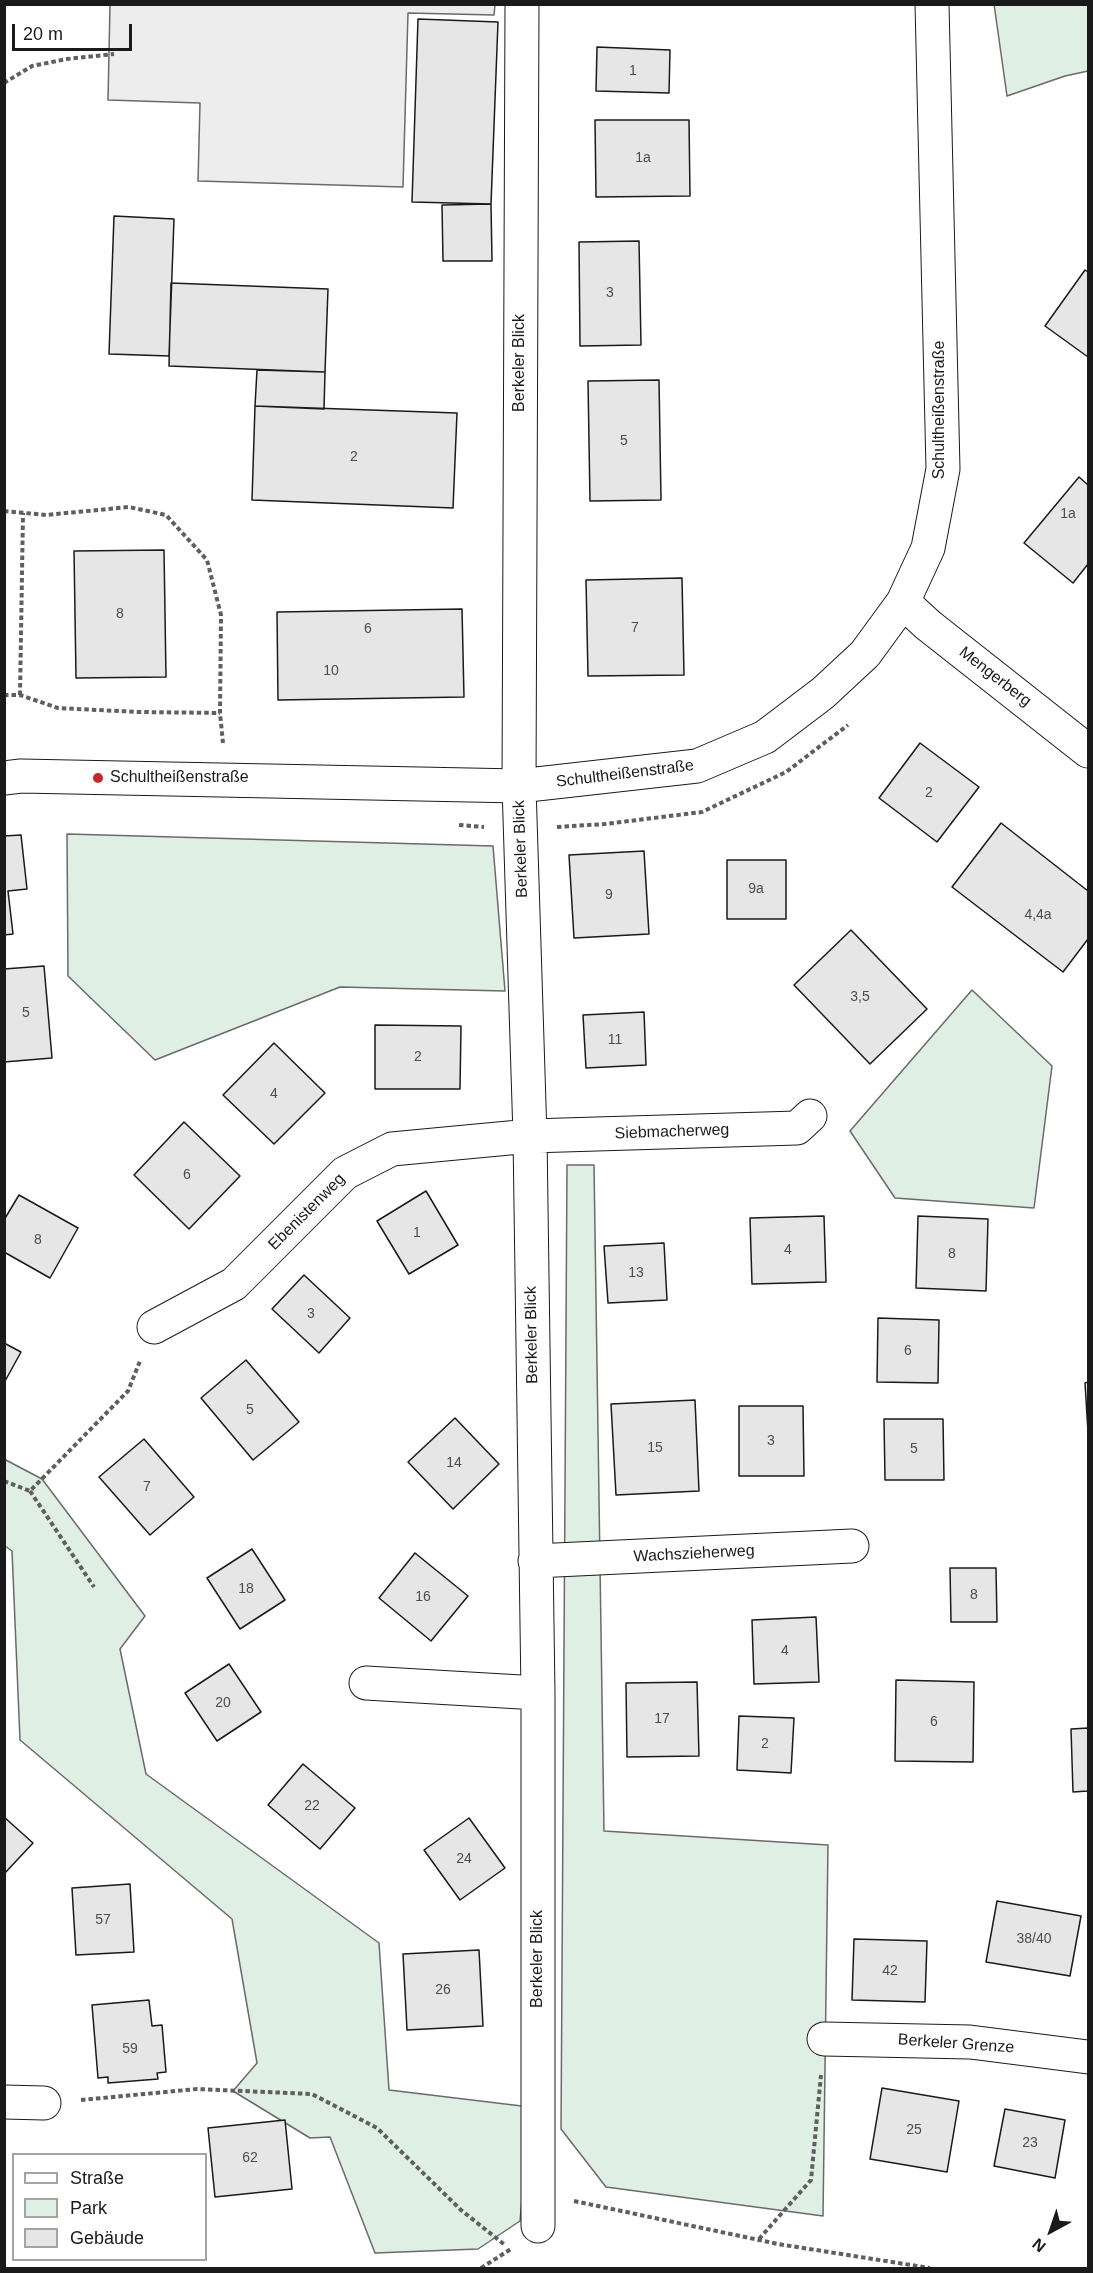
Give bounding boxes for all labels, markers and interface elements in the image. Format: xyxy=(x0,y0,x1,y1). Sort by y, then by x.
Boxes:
scale bar xyxy=(15,12,135,50)
text: 20 m xyxy=(23,24,63,44)
house number: 1 xyxy=(629,63,637,79)
house number: 1a xyxy=(635,150,651,166)
house number: 3 xyxy=(606,285,614,301)
street label: Berkeler Blick xyxy=(510,314,530,412)
street label: Schultheißenstraße xyxy=(930,341,950,479)
house number: 5 xyxy=(620,433,628,449)
house number: 2 xyxy=(350,449,358,465)
house number: 1a xyxy=(1060,506,1076,522)
house number: 8 xyxy=(116,606,124,622)
house number: 7 xyxy=(631,620,639,636)
house number: 6 xyxy=(364,621,372,637)
street label: Mengerberg xyxy=(955,643,1035,711)
house number: 10 xyxy=(323,663,339,679)
street label: Schultheißenstraße xyxy=(555,756,695,792)
place label: Schultheißenstraße xyxy=(110,768,249,788)
marker: Schultheißenstraße xyxy=(91,771,105,785)
house number: 2 xyxy=(925,785,933,801)
street label: Berkeler Blick xyxy=(510,800,532,898)
house number: 9a xyxy=(748,881,764,897)
house number: 9 xyxy=(605,887,613,903)
house number: 4,4a xyxy=(1024,907,1052,923)
house number: 3,5 xyxy=(850,989,870,1005)
house number: 5 xyxy=(22,1005,30,1021)
house number: 11 xyxy=(608,1032,622,1048)
house number: 2 xyxy=(414,1049,422,1065)
house number: 4 xyxy=(270,1086,278,1102)
street label: Siebmacherweg xyxy=(614,1120,730,1144)
house number: 6 xyxy=(183,1167,191,1183)
street label: Ebenistenweg xyxy=(265,1170,349,1254)
house number: 1 xyxy=(413,1225,421,1241)
house number: 8 xyxy=(34,1232,42,1248)
house number: 4 xyxy=(784,1242,792,1258)
house number: 8 xyxy=(948,1246,956,1262)
house number: 13 xyxy=(628,1265,644,1281)
street label: Berkeler Blick xyxy=(522,1286,542,1384)
house number: 3 xyxy=(307,1306,315,1322)
house number: 6 xyxy=(904,1343,912,1359)
house number: 5 xyxy=(246,1402,254,1418)
house number: 3 xyxy=(767,1433,775,1449)
house number: 15 xyxy=(647,1440,663,1456)
house number: 5 xyxy=(910,1441,918,1457)
house number: 14 xyxy=(446,1455,462,1471)
house number: 7 xyxy=(143,1479,151,1495)
street label: Wachszieherweg xyxy=(633,1541,755,1567)
house number: 18 xyxy=(238,1581,254,1597)
house number: 8 xyxy=(970,1587,978,1603)
house number: 16 xyxy=(415,1589,431,1605)
house number: 4 xyxy=(781,1643,789,1659)
house number: 20 xyxy=(215,1695,231,1711)
house number: 17 xyxy=(654,1711,670,1727)
house number: 6 xyxy=(930,1714,938,1730)
house number: 2 xyxy=(761,1736,769,1752)
house number: 22 xyxy=(304,1798,320,1814)
house number: 24 xyxy=(456,1851,472,1867)
street label: Berkeler Blick xyxy=(528,1910,548,2008)
house number: 57 xyxy=(95,1912,111,1928)
house number: 38/40 xyxy=(1016,1931,1052,1947)
house number: 42 xyxy=(882,1963,898,1979)
house number: 26 xyxy=(435,1982,451,1998)
street label: Berkeler Grenze xyxy=(897,2030,1015,2058)
house number: 59 xyxy=(122,2041,138,2057)
house number: 25 xyxy=(906,2122,922,2138)
house number: 23 xyxy=(1022,2135,1038,2151)
house number: 62 xyxy=(242,2150,258,2166)
legend xyxy=(12,2153,207,2261)
text: Straße xyxy=(70,2168,124,2188)
text: Park xyxy=(70,2198,107,2218)
north arrow xyxy=(1021,2201,1081,2261)
text: Gebäude xyxy=(70,2228,144,2248)
text: N xyxy=(1029,2235,1049,2255)

